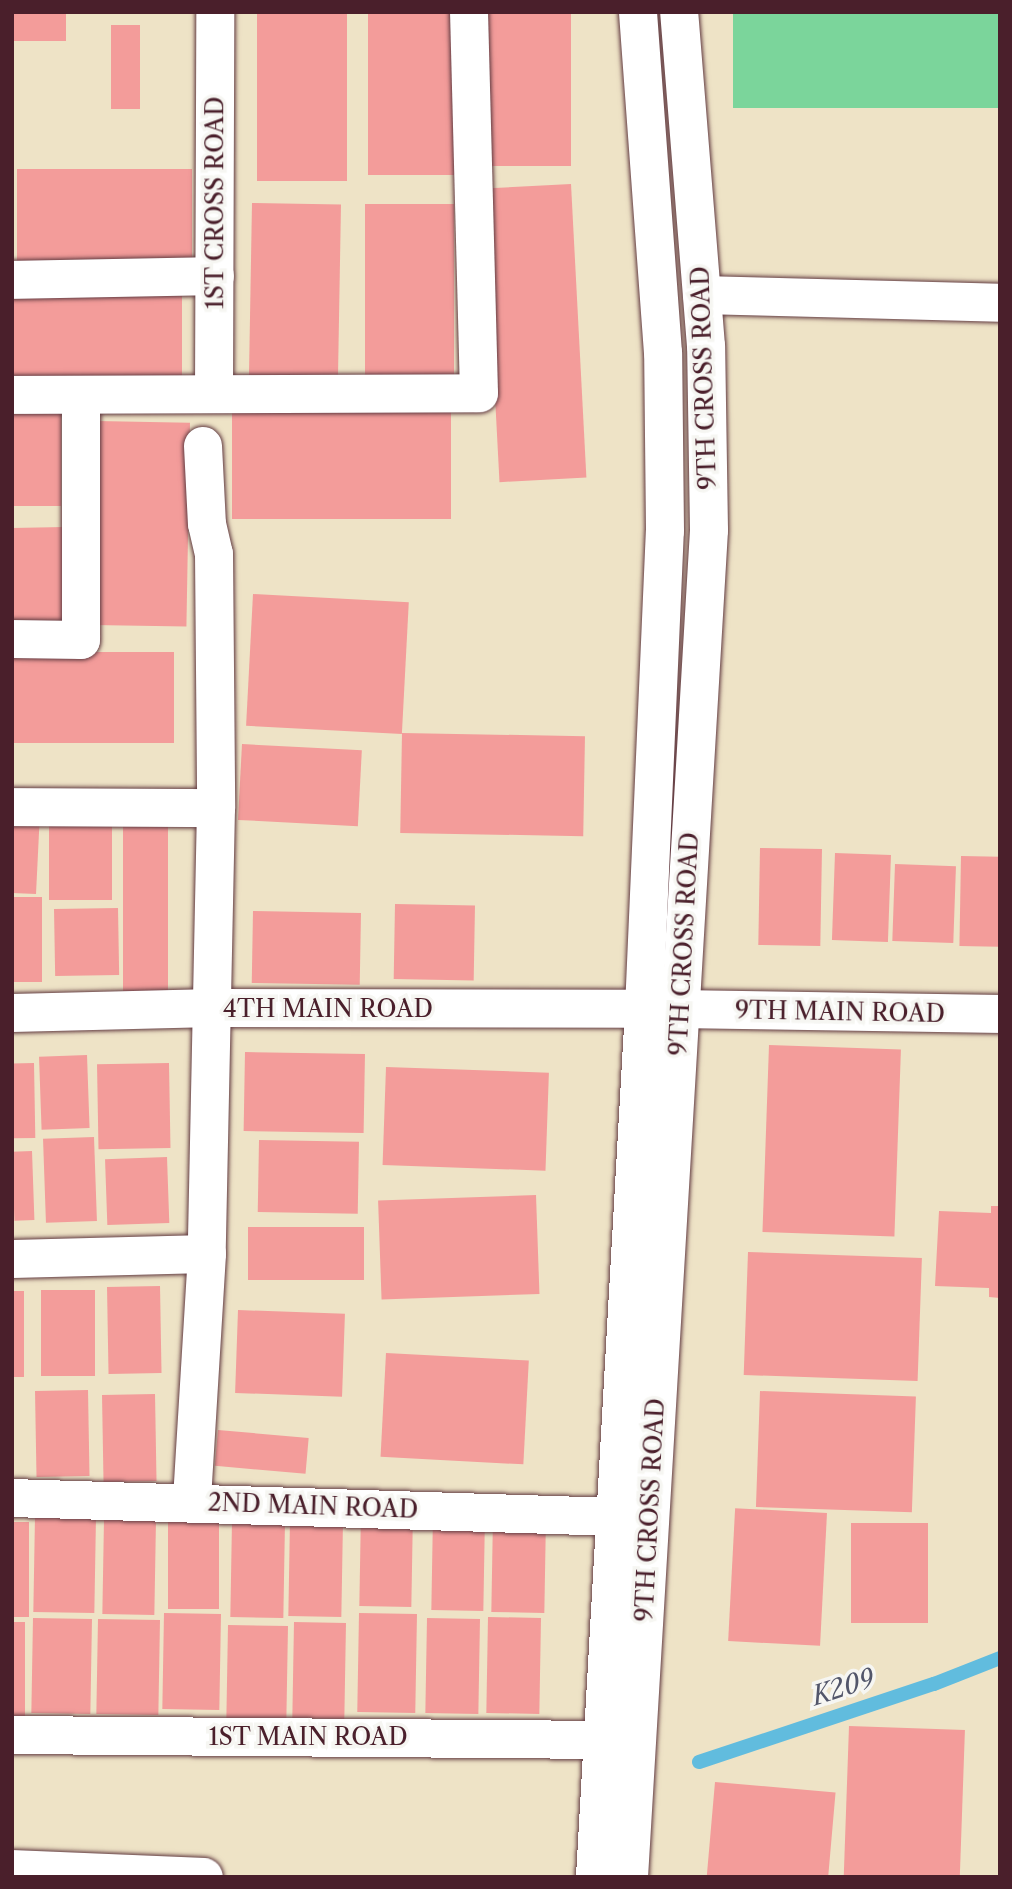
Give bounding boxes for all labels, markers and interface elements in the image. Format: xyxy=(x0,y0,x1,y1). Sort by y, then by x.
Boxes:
street label: 1ST CROSS ROAD xyxy=(201,96,229,310)
street label: 9TH CROSS ROAD xyxy=(686,266,722,490)
street label: 9TH CROSS ROAD xyxy=(664,832,704,1056)
street label: 4TH MAIN ROAD xyxy=(223,995,433,1023)
street label: 9TH MAIN ROAD xyxy=(735,996,945,1028)
street label: 9TH CROSS ROAD xyxy=(630,1398,670,1622)
street label: 2ND MAIN ROAD xyxy=(207,1488,419,1524)
water label: K209 xyxy=(808,1663,878,1713)
street label: 1ST MAIN ROAD xyxy=(208,1723,408,1751)

